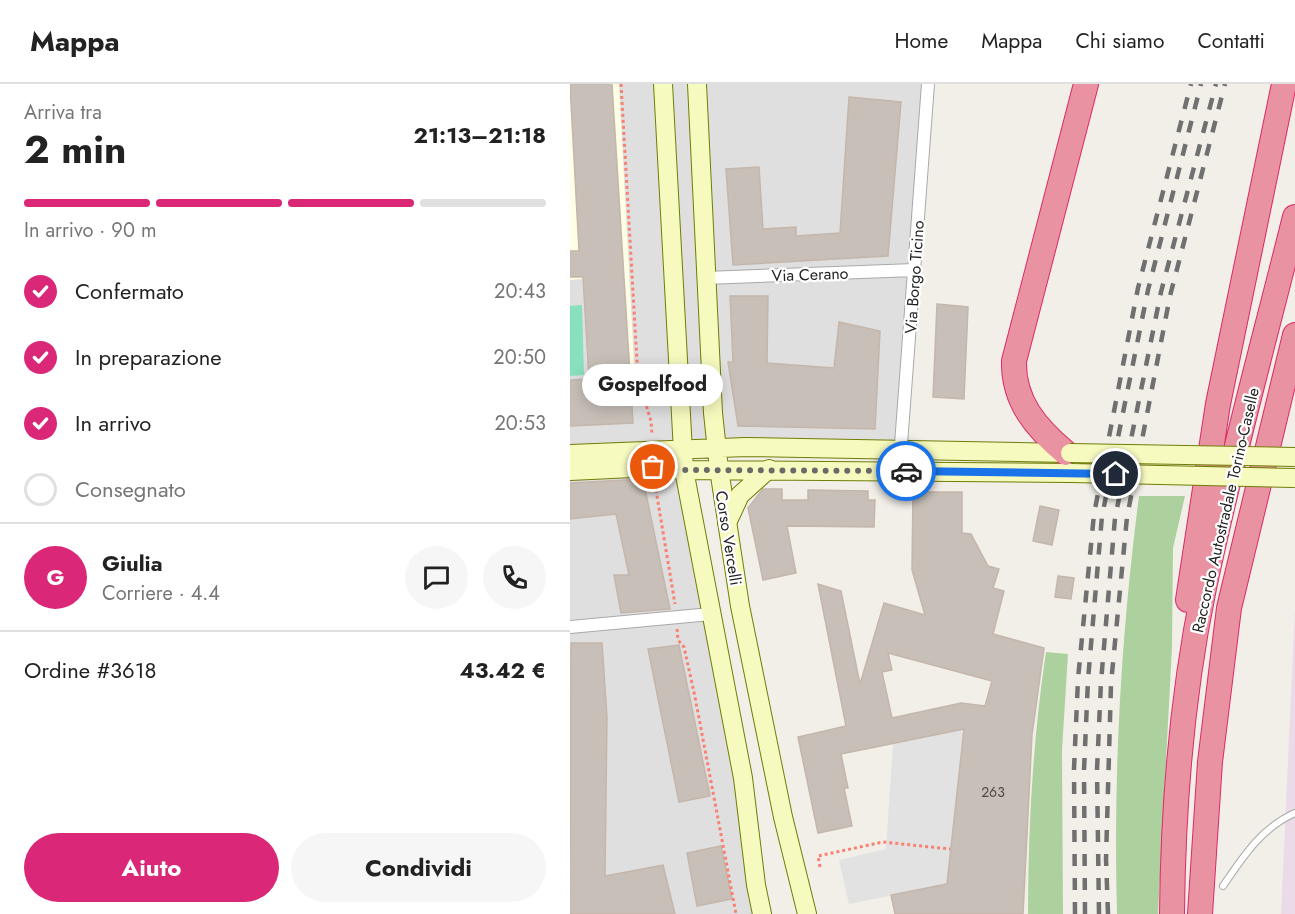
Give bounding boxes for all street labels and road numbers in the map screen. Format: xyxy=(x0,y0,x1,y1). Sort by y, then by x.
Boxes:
street label: Via Borgo Ticino xyxy=(899,219,930,334)
street label: Via Cerano xyxy=(771,262,849,287)
street label: Raccordo Autostradale Torino-Caselle xyxy=(1186,385,1265,635)
street label: Corso Vercelli xyxy=(710,489,747,587)

